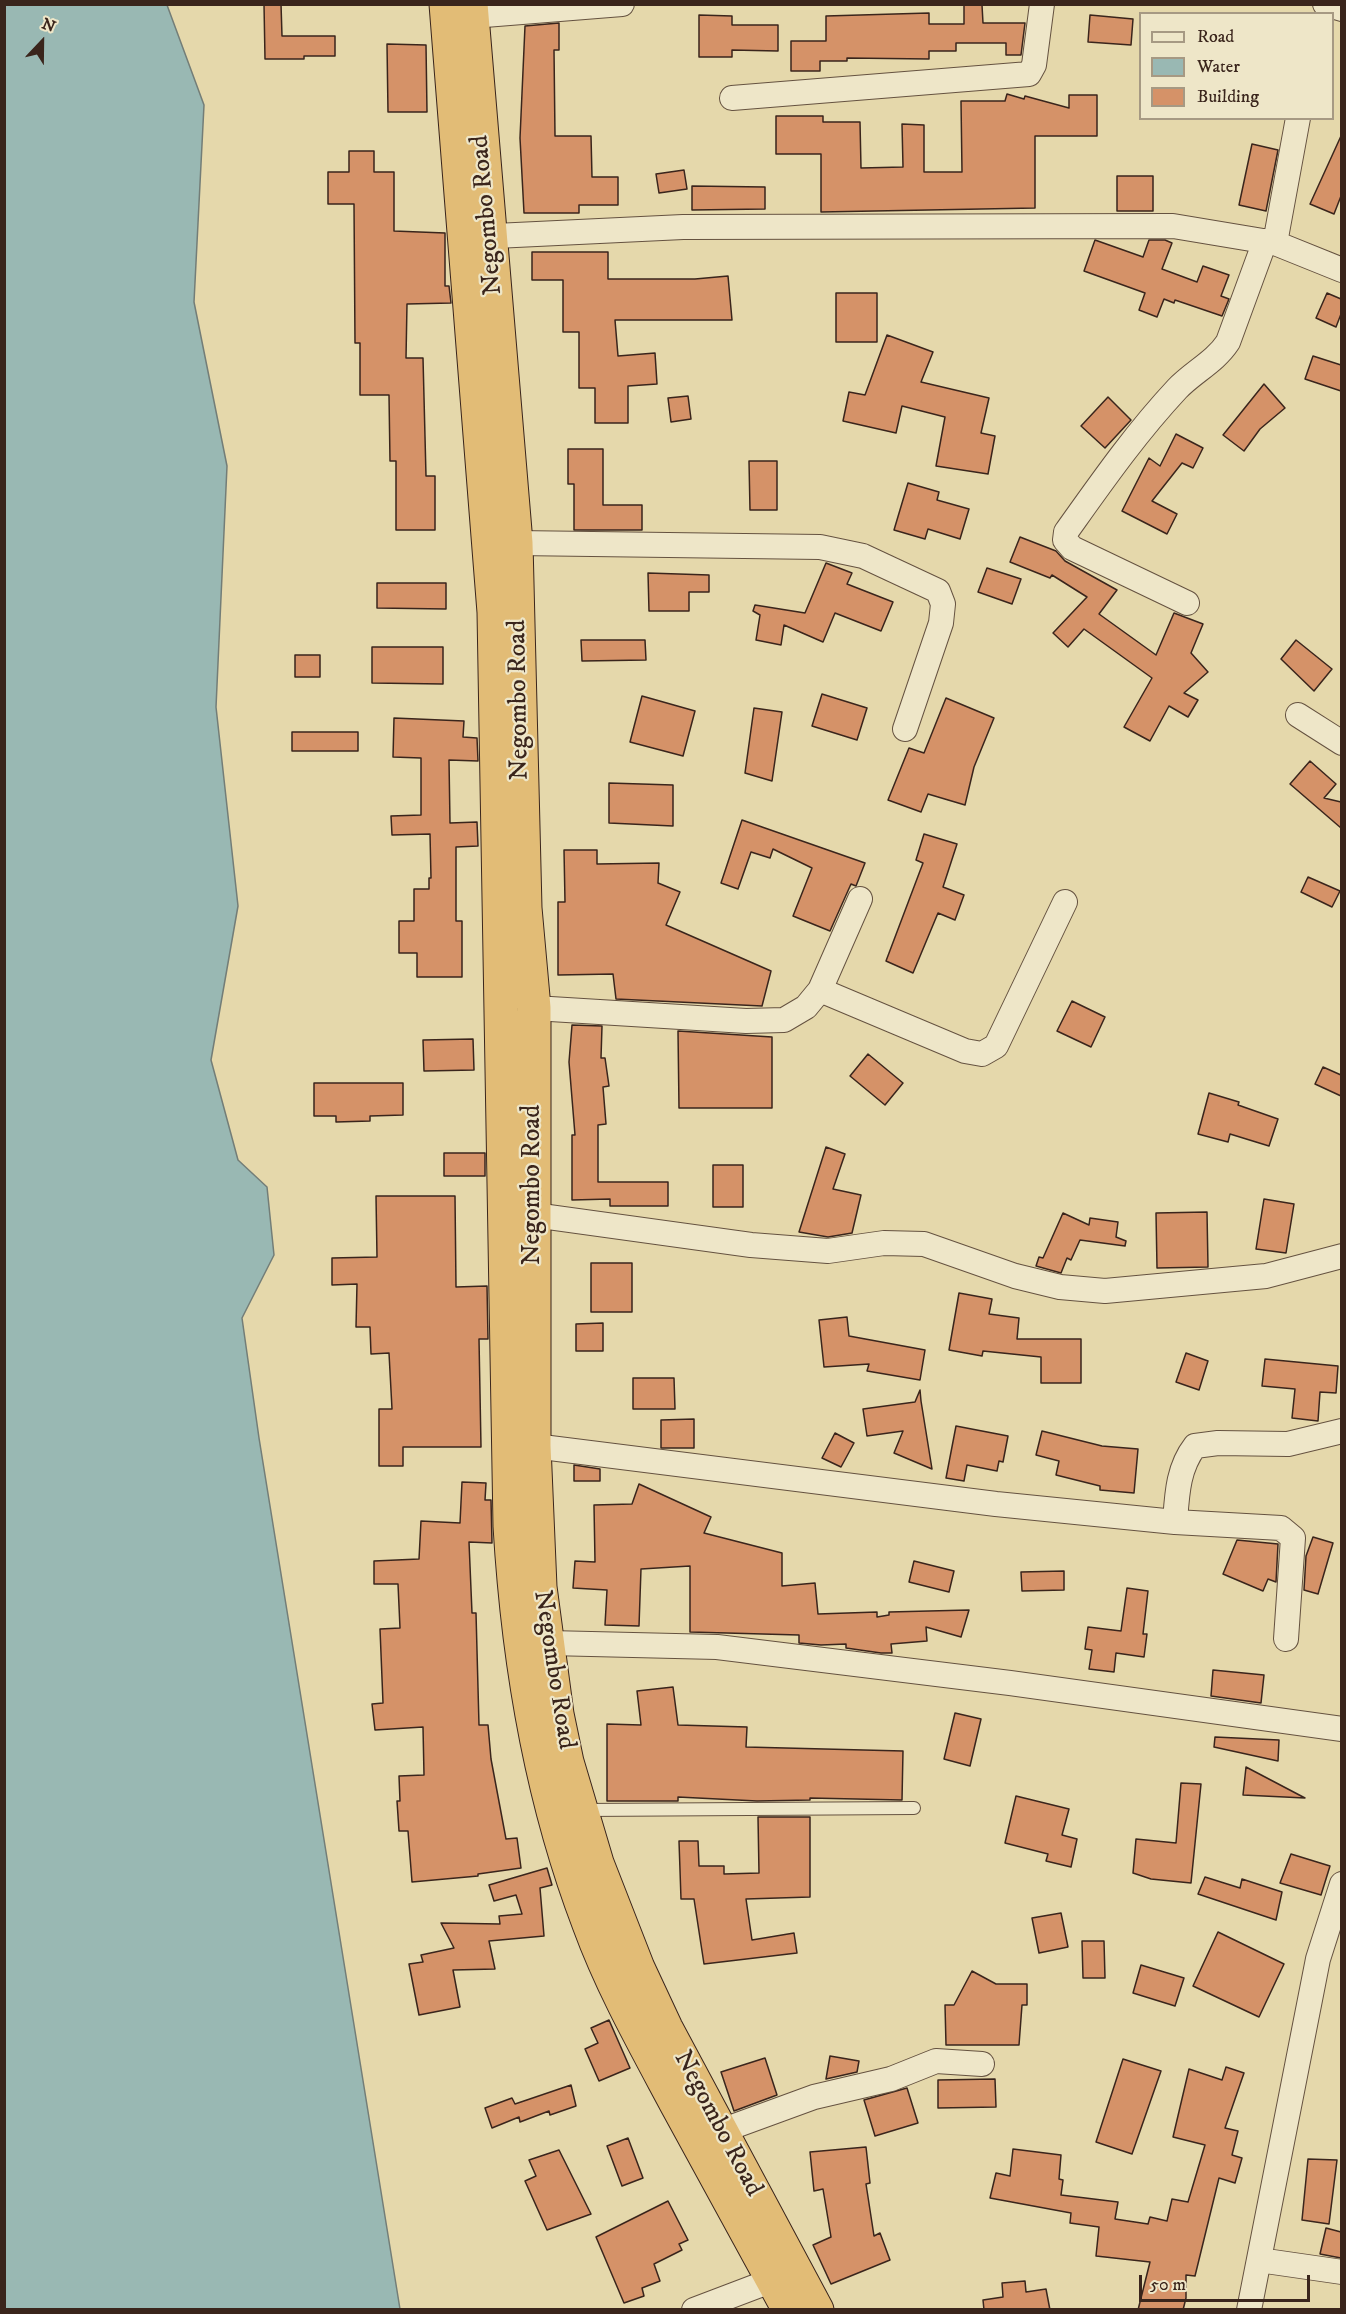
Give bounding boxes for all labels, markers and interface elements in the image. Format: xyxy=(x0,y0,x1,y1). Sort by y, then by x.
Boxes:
north arrow xyxy=(12,12,72,72)
legend xyxy=(1139,12,1334,120)
text: N xyxy=(39,14,59,37)
text: Road xyxy=(1197,26,1234,48)
text: Water xyxy=(1197,56,1240,78)
text: Building xyxy=(1197,86,1259,108)
street label: Negombo Road xyxy=(465,134,511,296)
street label: Negombo Road xyxy=(503,619,537,781)
street label: Negombo Road xyxy=(518,1105,550,1265)
street label: Negombo Road xyxy=(525,1588,581,1752)
street label: Negombo Road xyxy=(666,2046,768,2202)
scale bar xyxy=(1142,2263,1313,2301)
text: 50 m xyxy=(1150,2274,1186,2296)

